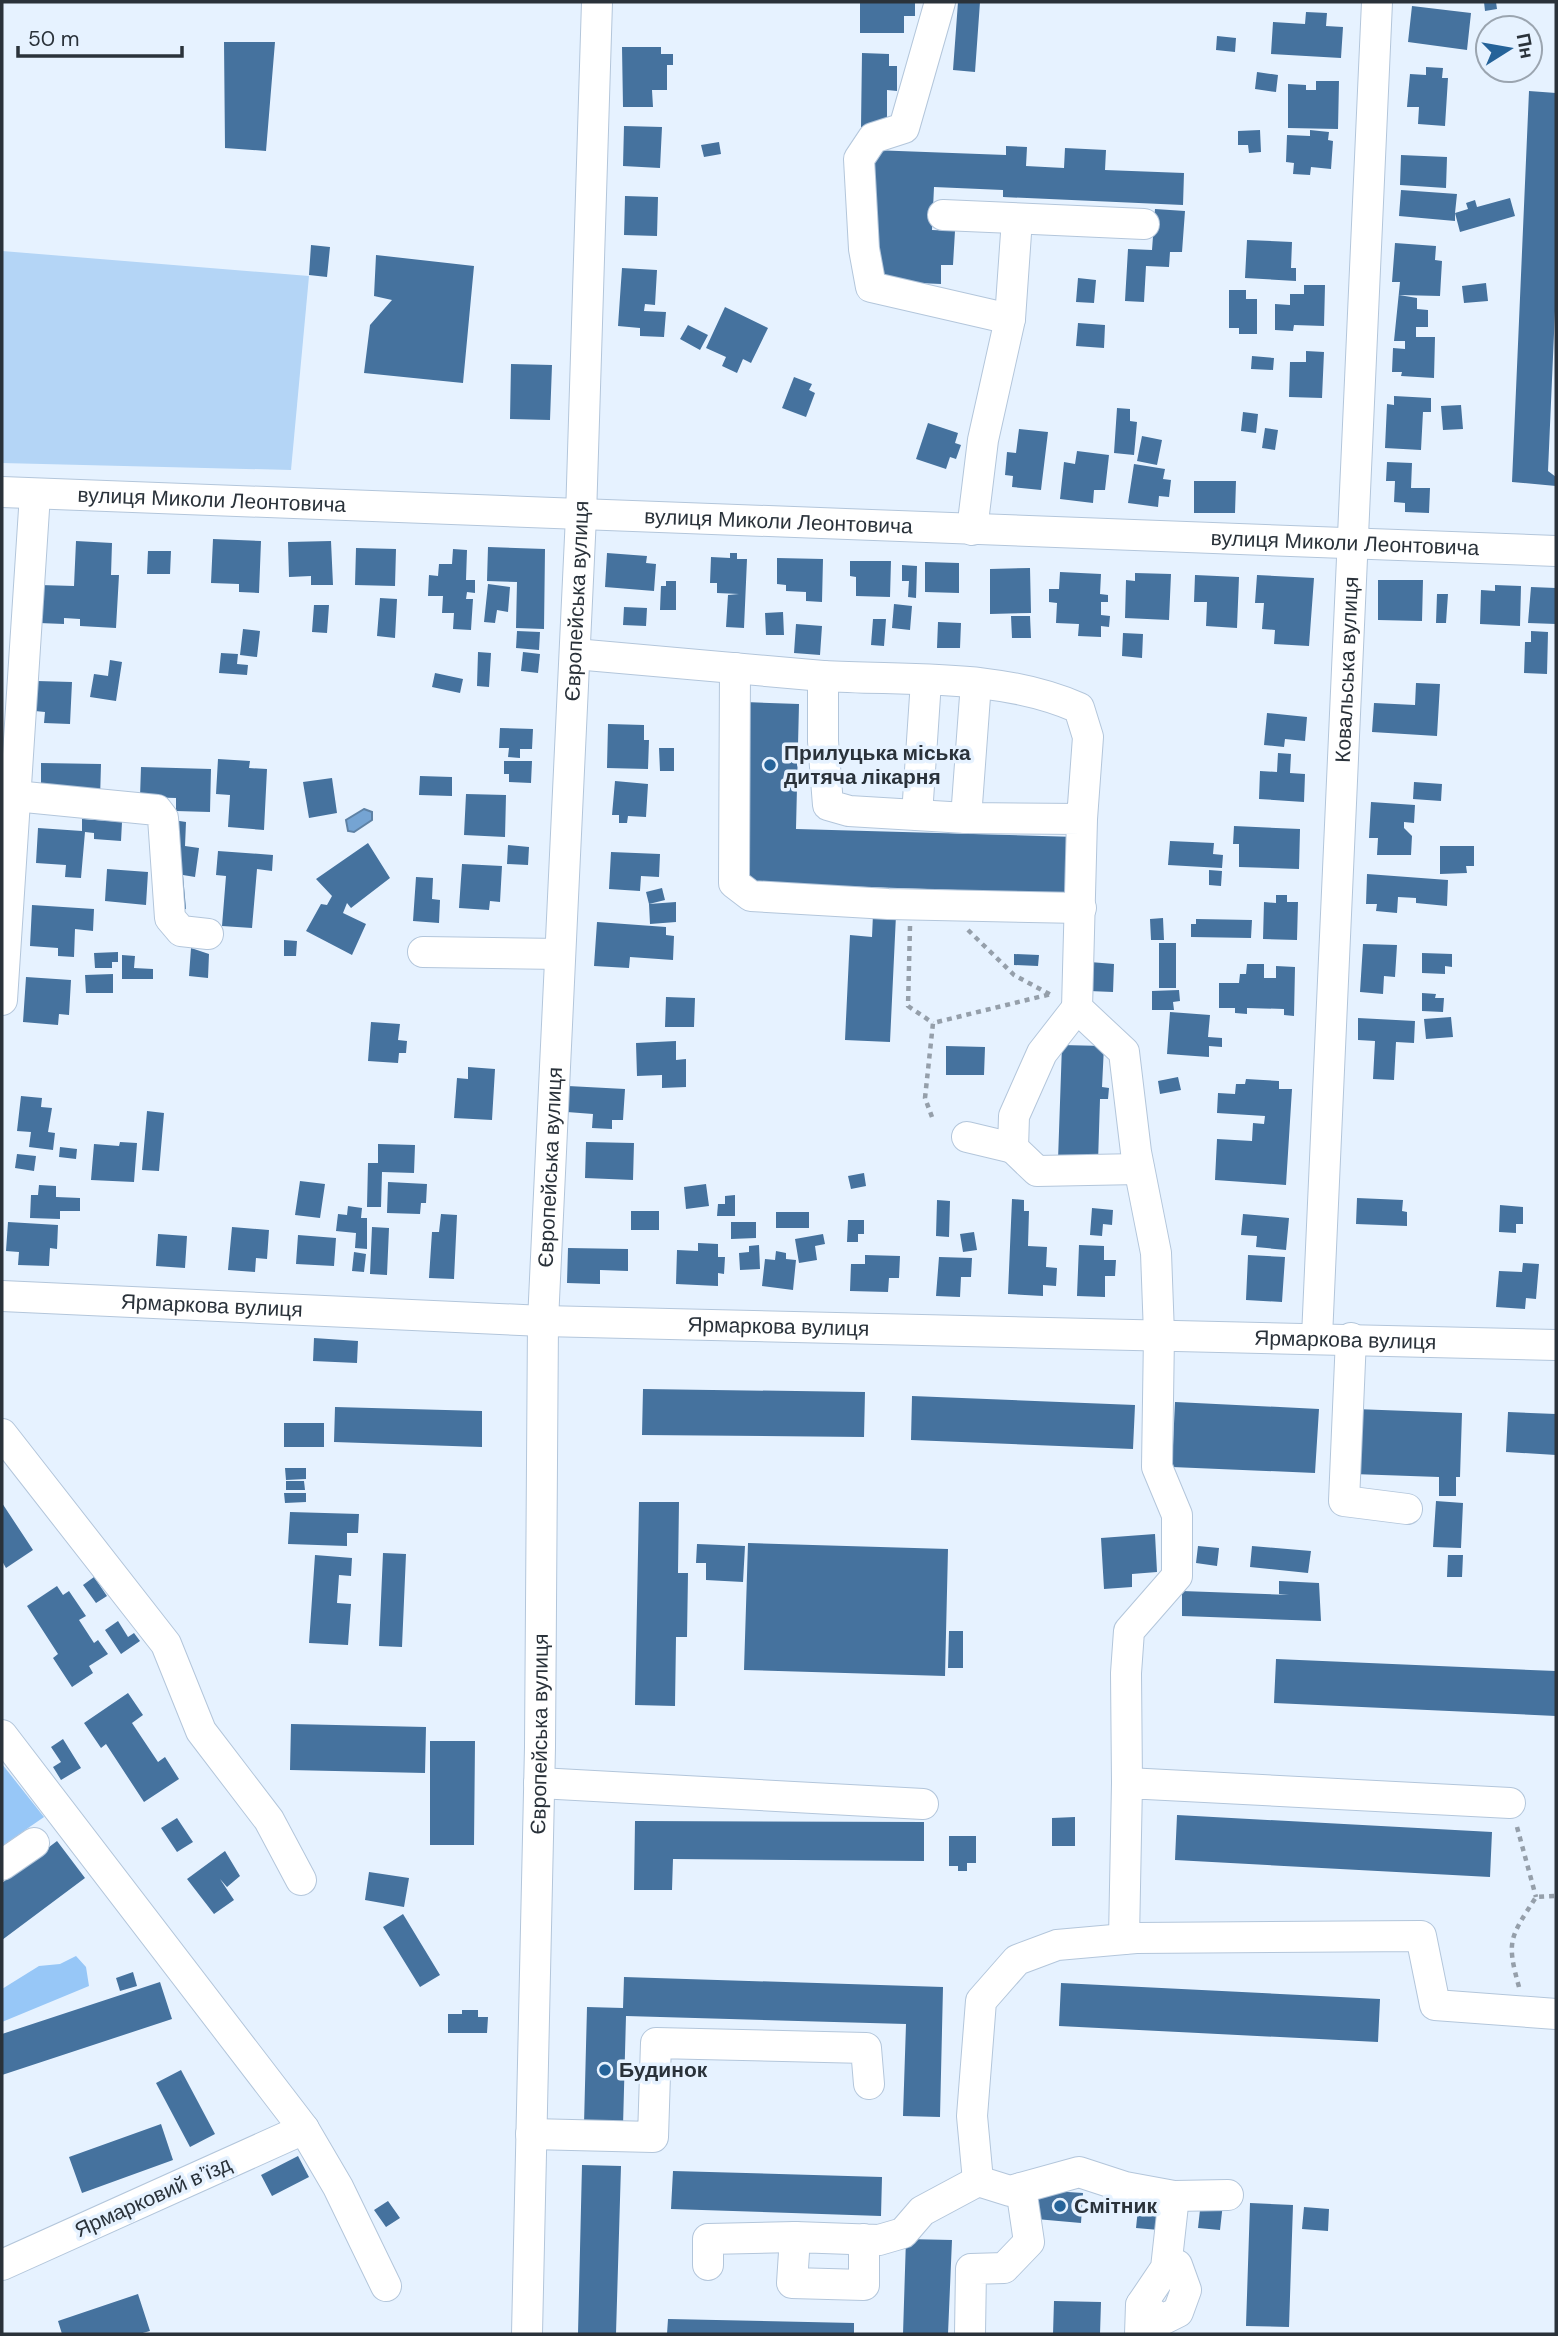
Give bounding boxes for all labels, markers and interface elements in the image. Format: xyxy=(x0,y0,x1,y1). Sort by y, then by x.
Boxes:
scale bar xyxy=(18,14,182,58)
north arrow xyxy=(1474,14,1544,84)
text: 50 m xyxy=(28,25,79,53)
text: Пн xyxy=(1511,31,1540,61)
street label: вулиця Миколи Леонтовича xyxy=(77,481,347,519)
street label: Європейська вулиця xyxy=(558,500,595,702)
street label: вулиця Миколи Леонтовича xyxy=(644,502,913,541)
street label: вулиця Миколи Леонтовича xyxy=(1210,524,1480,562)
street label: Ковальська вулиця xyxy=(1329,576,1365,763)
place label: Прилуцька міська дитяча лікарня xyxy=(784,739,971,791)
marker: Прилуцька міська дитяча лікарня xyxy=(762,757,778,773)
street label: Європейська вулиця xyxy=(532,1066,569,1268)
street label: Ярмаркова вулиця xyxy=(120,1288,303,1324)
street label: Ярмаркова вулиця xyxy=(687,1310,870,1343)
street label: Ярмаркова вулиця xyxy=(1254,1324,1437,1356)
street label: Європейська вулиця xyxy=(524,1634,555,1835)
place label: Будинок xyxy=(619,2056,708,2084)
marker: Будинок xyxy=(597,2062,613,2078)
street label: Ярмарковий вʼїзд xyxy=(70,2150,236,2244)
place label: Смітник xyxy=(1074,2192,1157,2220)
marker: Смітник xyxy=(1052,2198,1068,2214)

